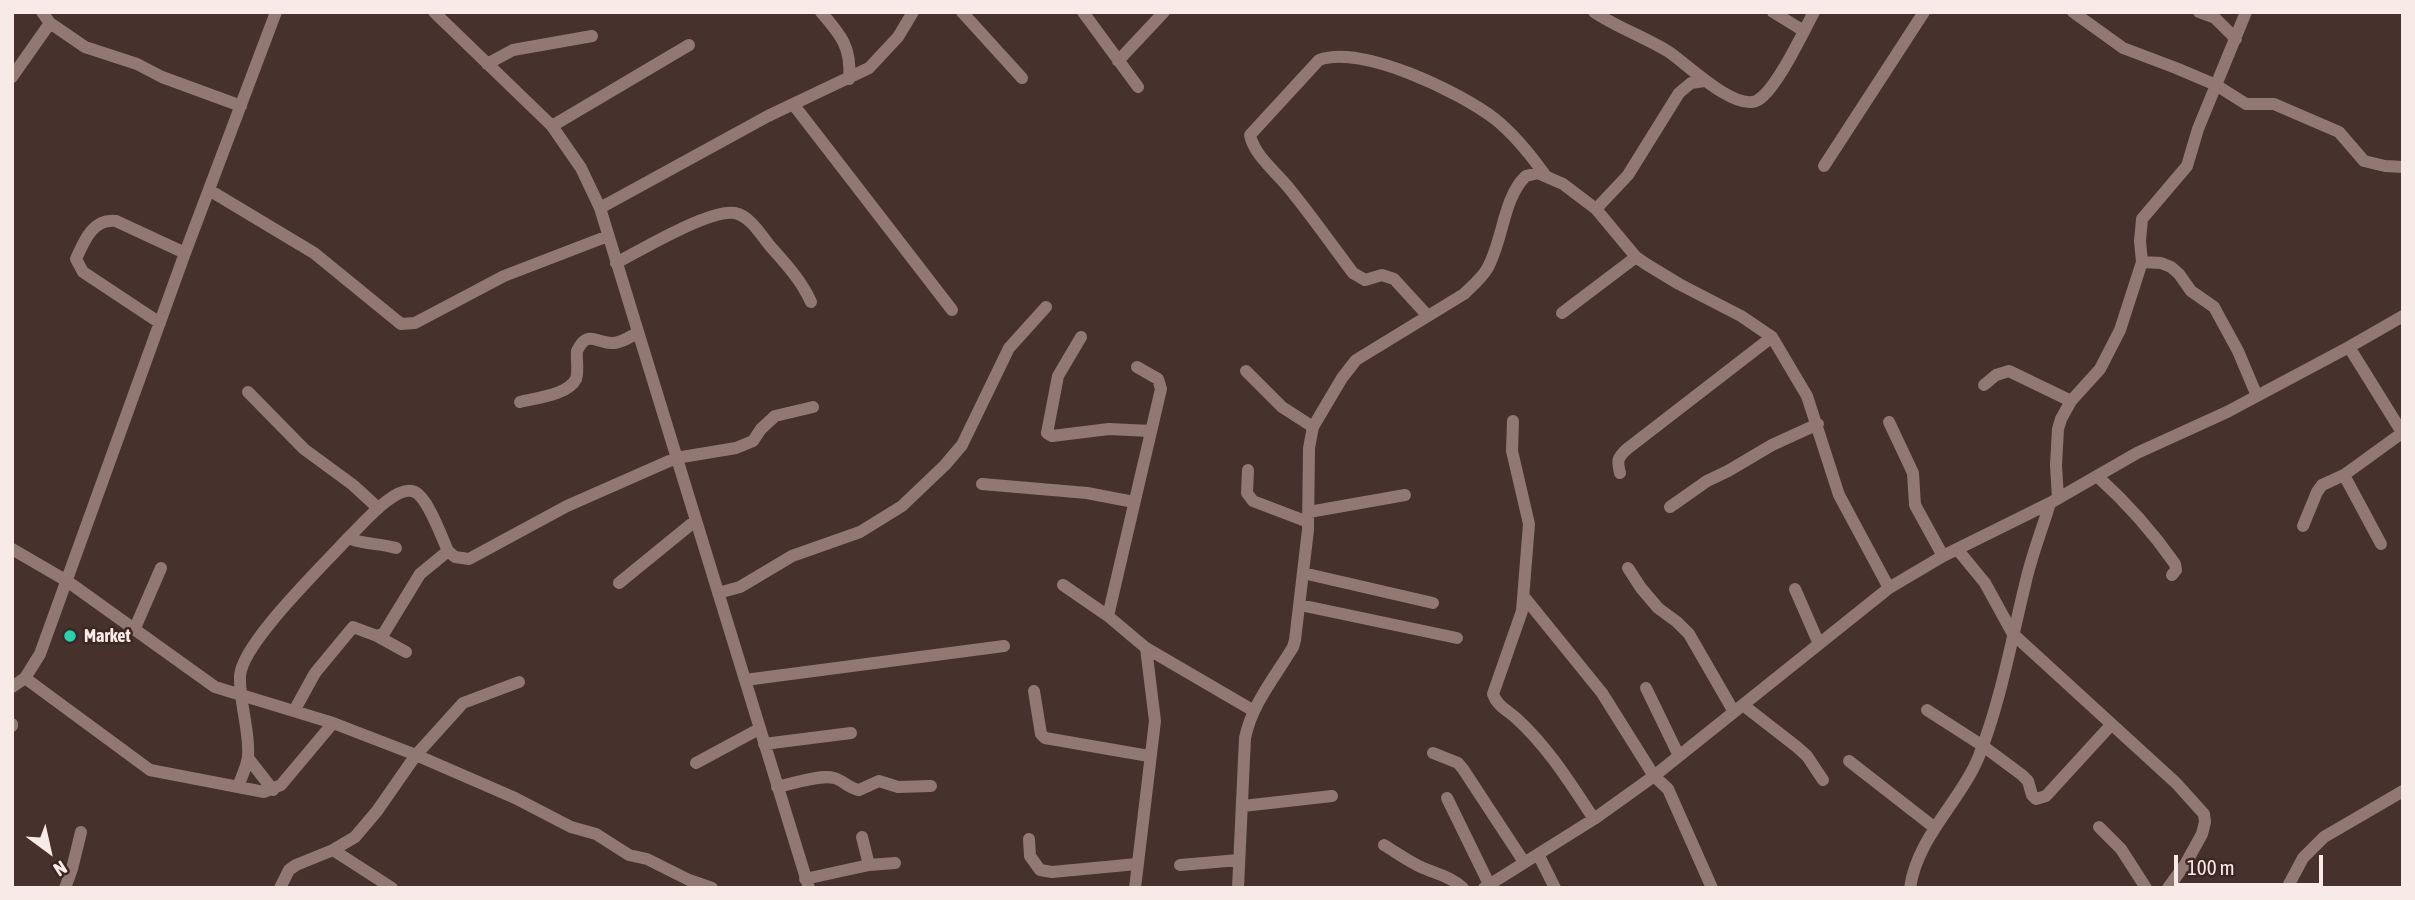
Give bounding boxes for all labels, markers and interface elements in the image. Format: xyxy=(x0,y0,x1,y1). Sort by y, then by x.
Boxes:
place label: Market xyxy=(84,625,131,647)
marker: Market xyxy=(62,628,78,644)
north arrow xyxy=(14,816,84,886)
scale bar xyxy=(2177,841,2326,885)
text: 100 m xyxy=(2187,855,2235,879)
text: N xyxy=(50,856,71,881)

